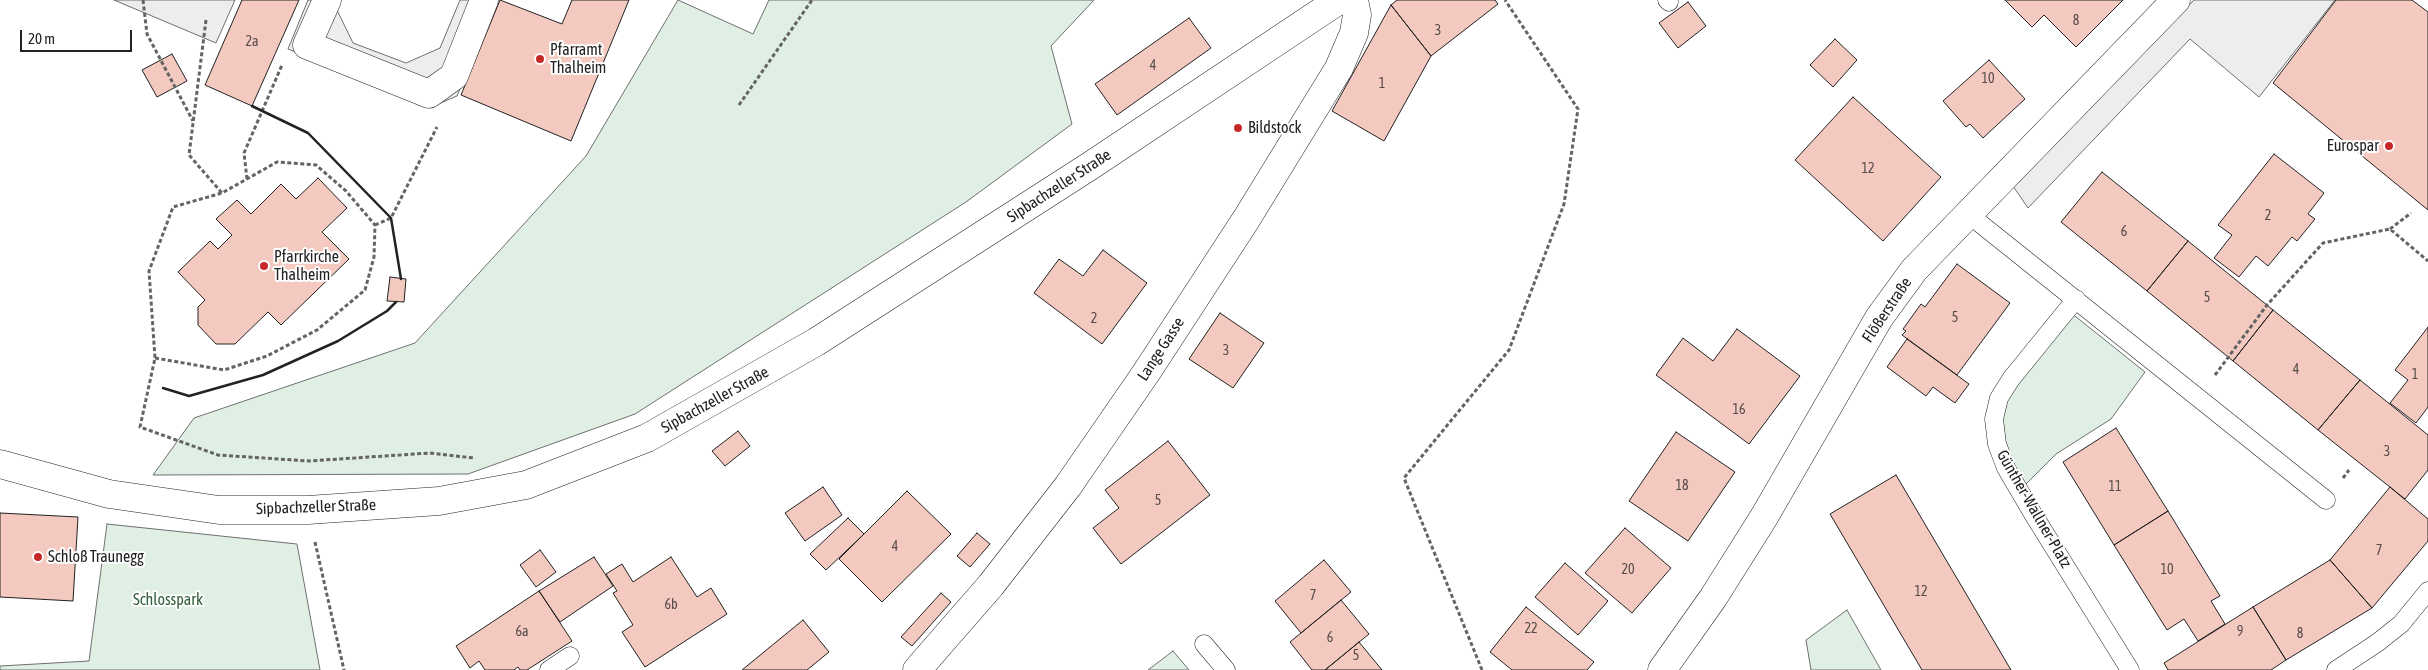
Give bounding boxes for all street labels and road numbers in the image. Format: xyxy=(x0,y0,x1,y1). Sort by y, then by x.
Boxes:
street label: Sipbachzeller Straße xyxy=(1003,145,1115,227)
street label: Flößerstraße xyxy=(1858,274,1916,346)
street label: Lange Gasse xyxy=(1133,314,1189,384)
street label: Sipbachzeller Straße xyxy=(658,363,772,437)
street label: Günther-Wallner-Platz xyxy=(1992,447,2076,571)
street label: Sipbachzeller Straße xyxy=(256,495,376,519)

